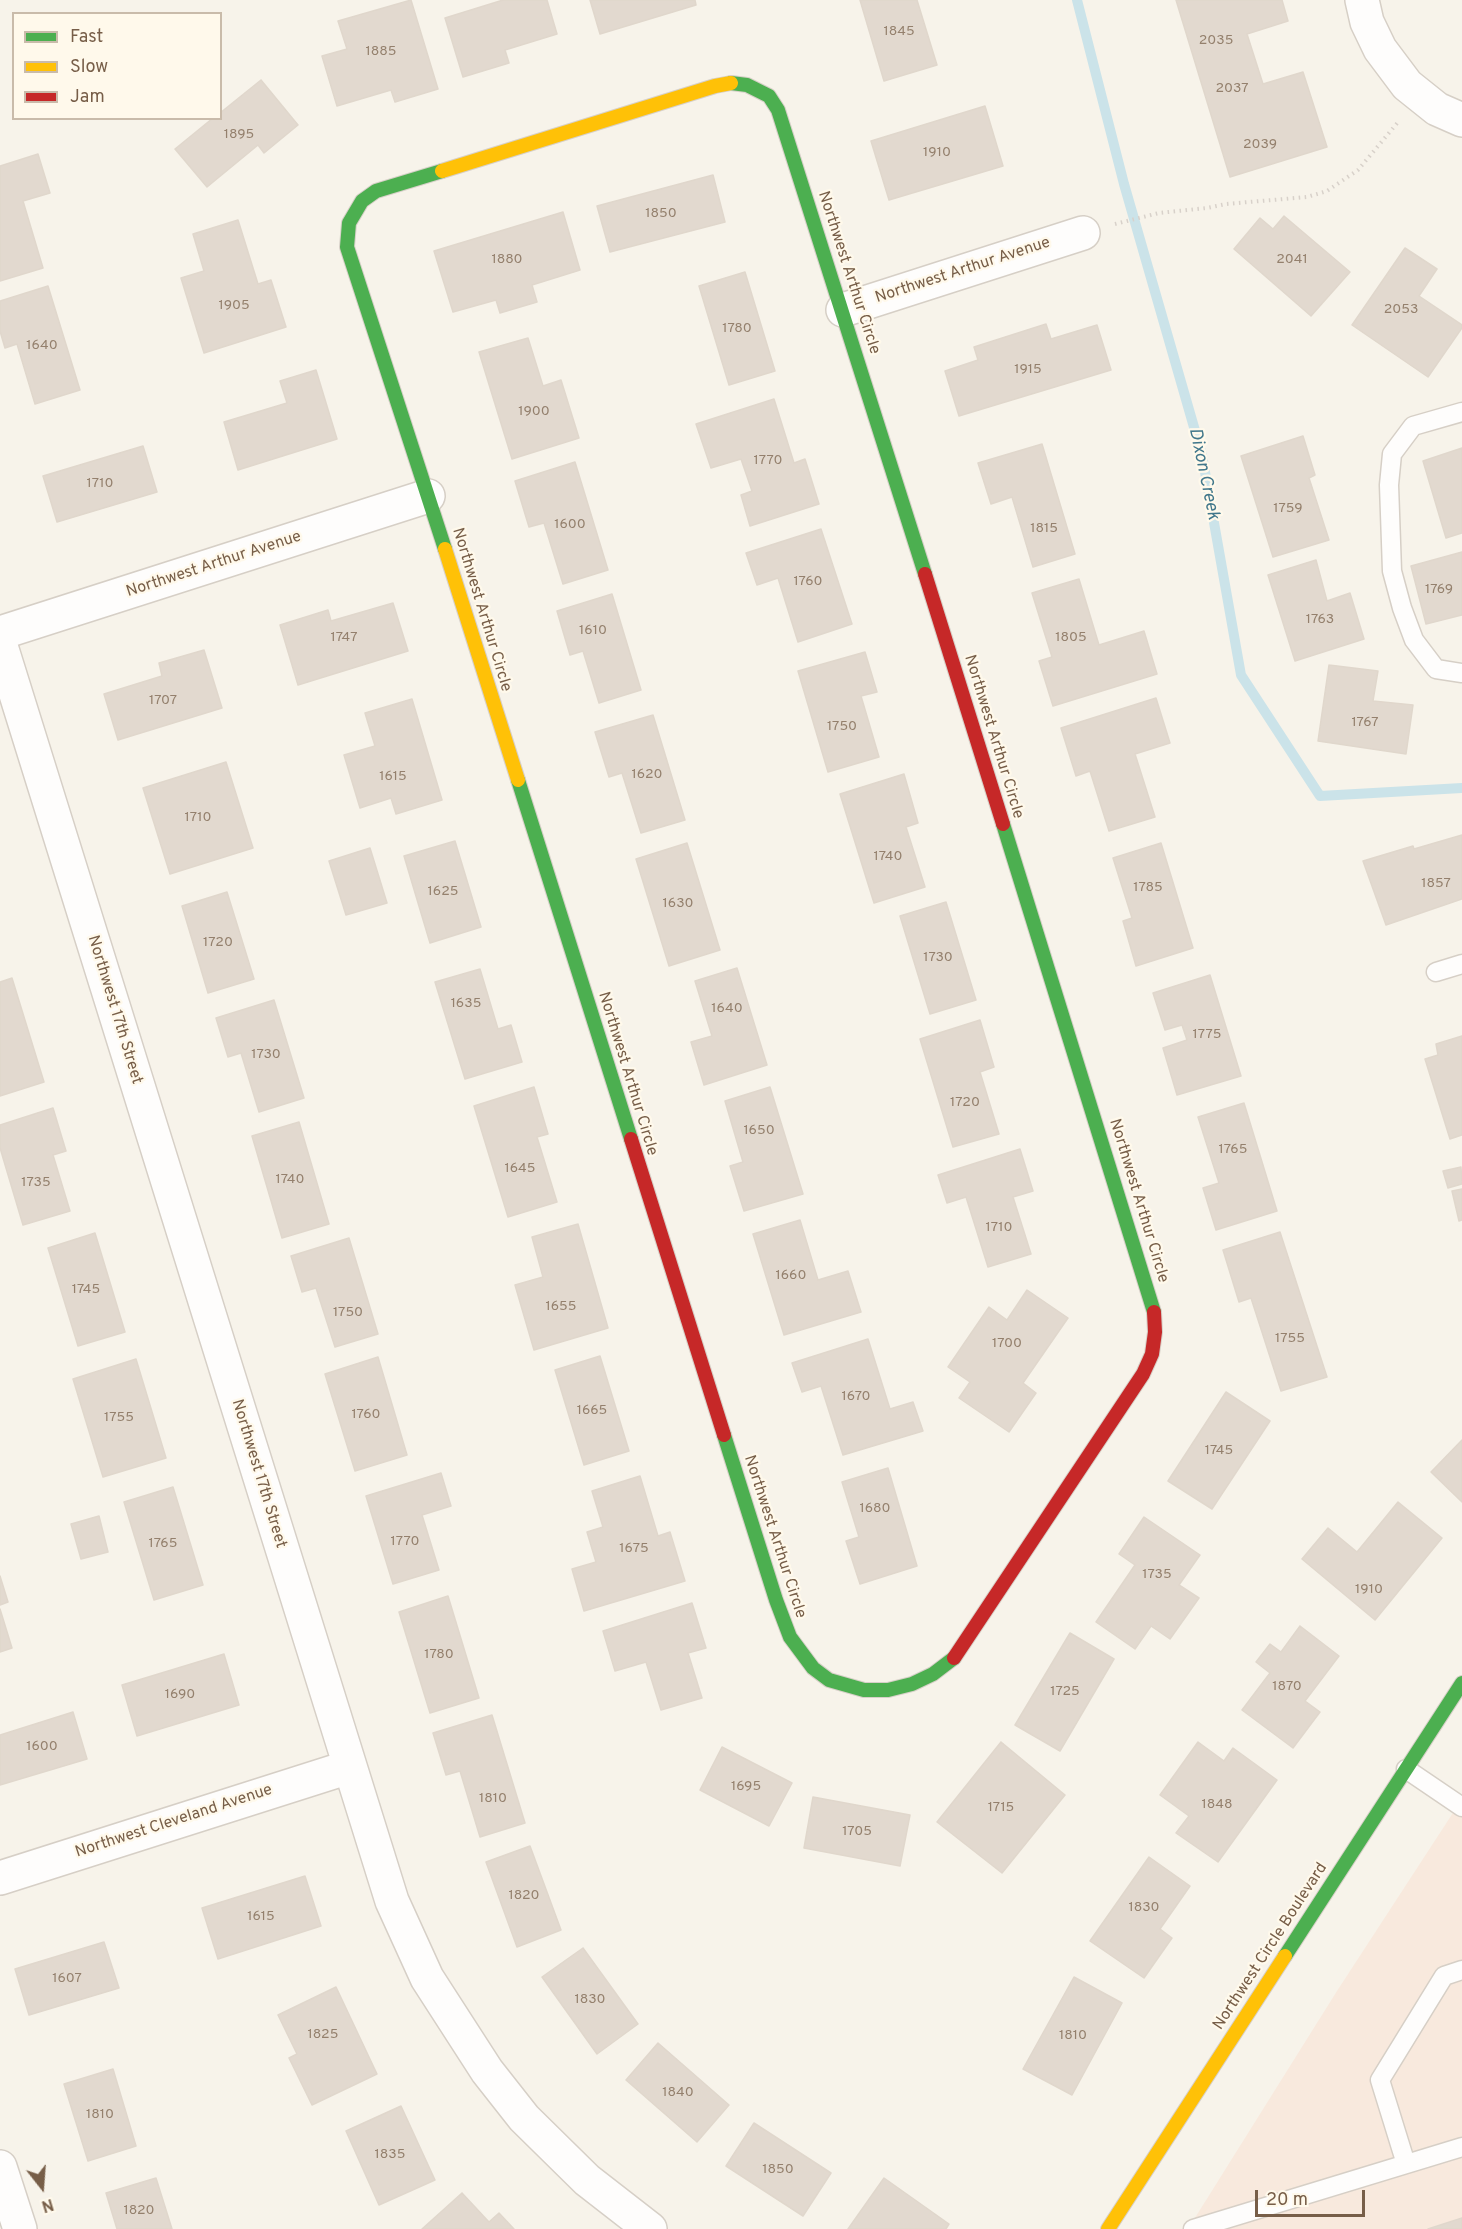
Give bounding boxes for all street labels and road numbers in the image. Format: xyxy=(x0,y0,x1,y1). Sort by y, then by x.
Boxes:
street label: Northwest Arthur Circle xyxy=(813,189,883,357)
street label: Northwest Arthur Avenue xyxy=(873,234,1053,308)
street label: Northwest Arthur Circle xyxy=(447,526,515,694)
street label: Northwest Arthur Avenue xyxy=(124,528,304,602)
street label: Northwest Arthur Circle xyxy=(959,653,1027,821)
street label: Northwest 17th Street xyxy=(82,933,146,1087)
street label: Northwest Arthur Circle xyxy=(593,990,661,1158)
street label: Northwest Arthur Circle xyxy=(1104,1117,1172,1285)
street label: Northwest 17th Street xyxy=(226,1397,290,1551)
street label: Northwest Arthur Circle xyxy=(739,1453,809,1621)
street label: Northwest Cleveland Avenue xyxy=(73,1781,275,1863)
street label: Northwest Circle Boulevard xyxy=(1210,1860,1332,2034)

